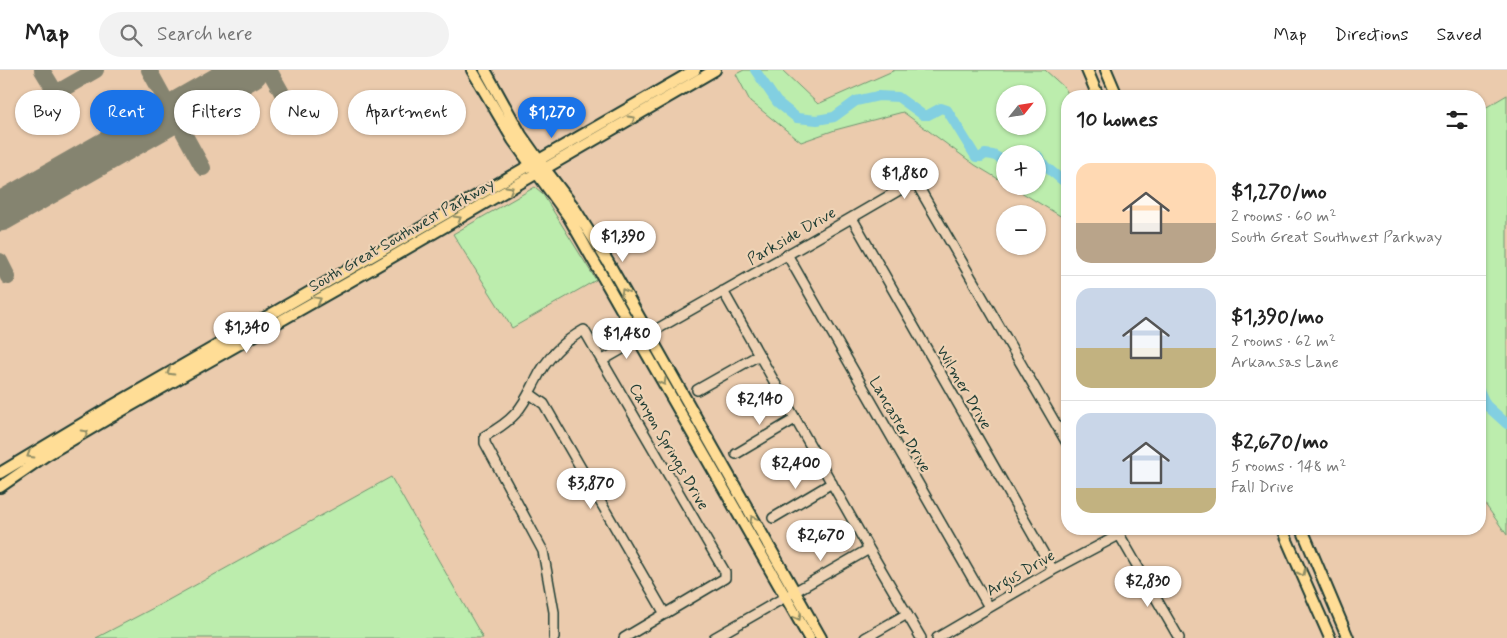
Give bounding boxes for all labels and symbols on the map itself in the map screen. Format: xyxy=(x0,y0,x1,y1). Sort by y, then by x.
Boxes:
north arrow xyxy=(996,85,1046,135)
pin: $1,270 xyxy=(511,97,593,139)
one-way arrow xyxy=(627,115,636,125)
pin: $1,880 xyxy=(864,158,946,200)
street label: South Great Southwest Parkway xyxy=(305,173,498,297)
one-way arrow xyxy=(504,185,513,195)
street label: Parkside Drive xyxy=(743,202,840,270)
one-way arrow xyxy=(453,215,462,225)
pin: $1,390 xyxy=(582,220,664,263)
one-way arrow xyxy=(621,288,631,297)
one-way arrow xyxy=(312,296,321,306)
pin: $1,340 xyxy=(206,312,288,354)
pin: $1,480 xyxy=(586,318,668,360)
street label: Wilmer Drive xyxy=(931,342,996,434)
one-way arrow xyxy=(166,366,175,376)
street label: Lancaster Drive xyxy=(864,373,936,476)
one-way arrow xyxy=(657,376,667,385)
street label: Canyon Springs Drive xyxy=(623,379,714,515)
pin: $2,140 xyxy=(719,384,801,426)
one-way arrow xyxy=(80,429,89,439)
one-way arrow xyxy=(26,448,35,458)
pin: $2,400 xyxy=(755,448,837,490)
pin: $3,870 xyxy=(550,468,632,510)
one-way arrow xyxy=(749,515,759,524)
pin: $2,670 xyxy=(780,520,862,562)
street label: Argus Drive xyxy=(982,545,1060,602)
pin: $2,830 xyxy=(1107,566,1189,608)
one-way arrow xyxy=(1295,568,1306,577)
one-way arrow xyxy=(791,612,801,621)

